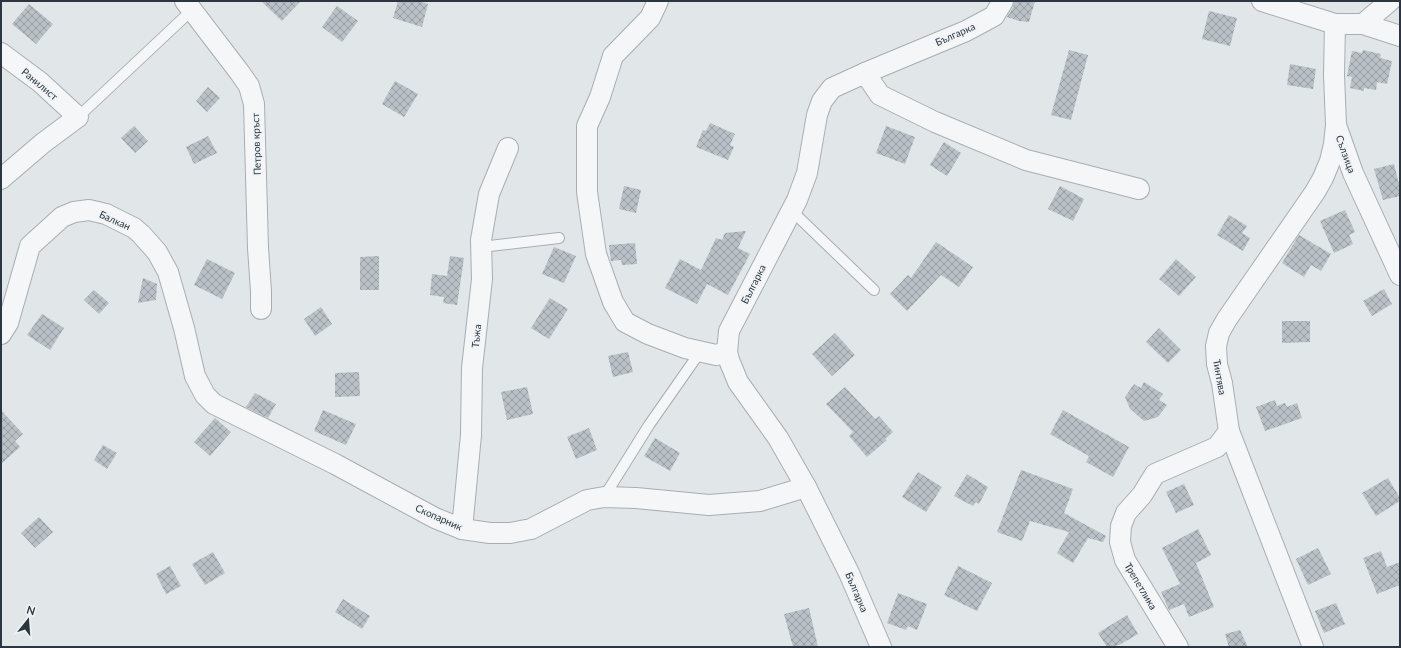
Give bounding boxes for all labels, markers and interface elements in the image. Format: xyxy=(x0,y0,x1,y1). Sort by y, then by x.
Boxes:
street label: Българка xyxy=(933,20,977,48)
street label: Ранилист xyxy=(19,65,61,103)
street label: Петров кръст xyxy=(249,113,263,175)
street label: Сълзица xyxy=(1334,133,1358,175)
street label: Балкан xyxy=(98,208,132,232)
street label: Българка xyxy=(738,262,768,306)
street label: Тъжа xyxy=(469,324,483,348)
street label: Тинтява xyxy=(1211,358,1229,396)
street label: Скопарник xyxy=(414,501,465,533)
street label: Трепетлика xyxy=(1122,560,1160,612)
street label: Българка xyxy=(843,570,871,614)
north arrow xyxy=(8,600,48,640)
text: N xyxy=(25,603,37,617)

